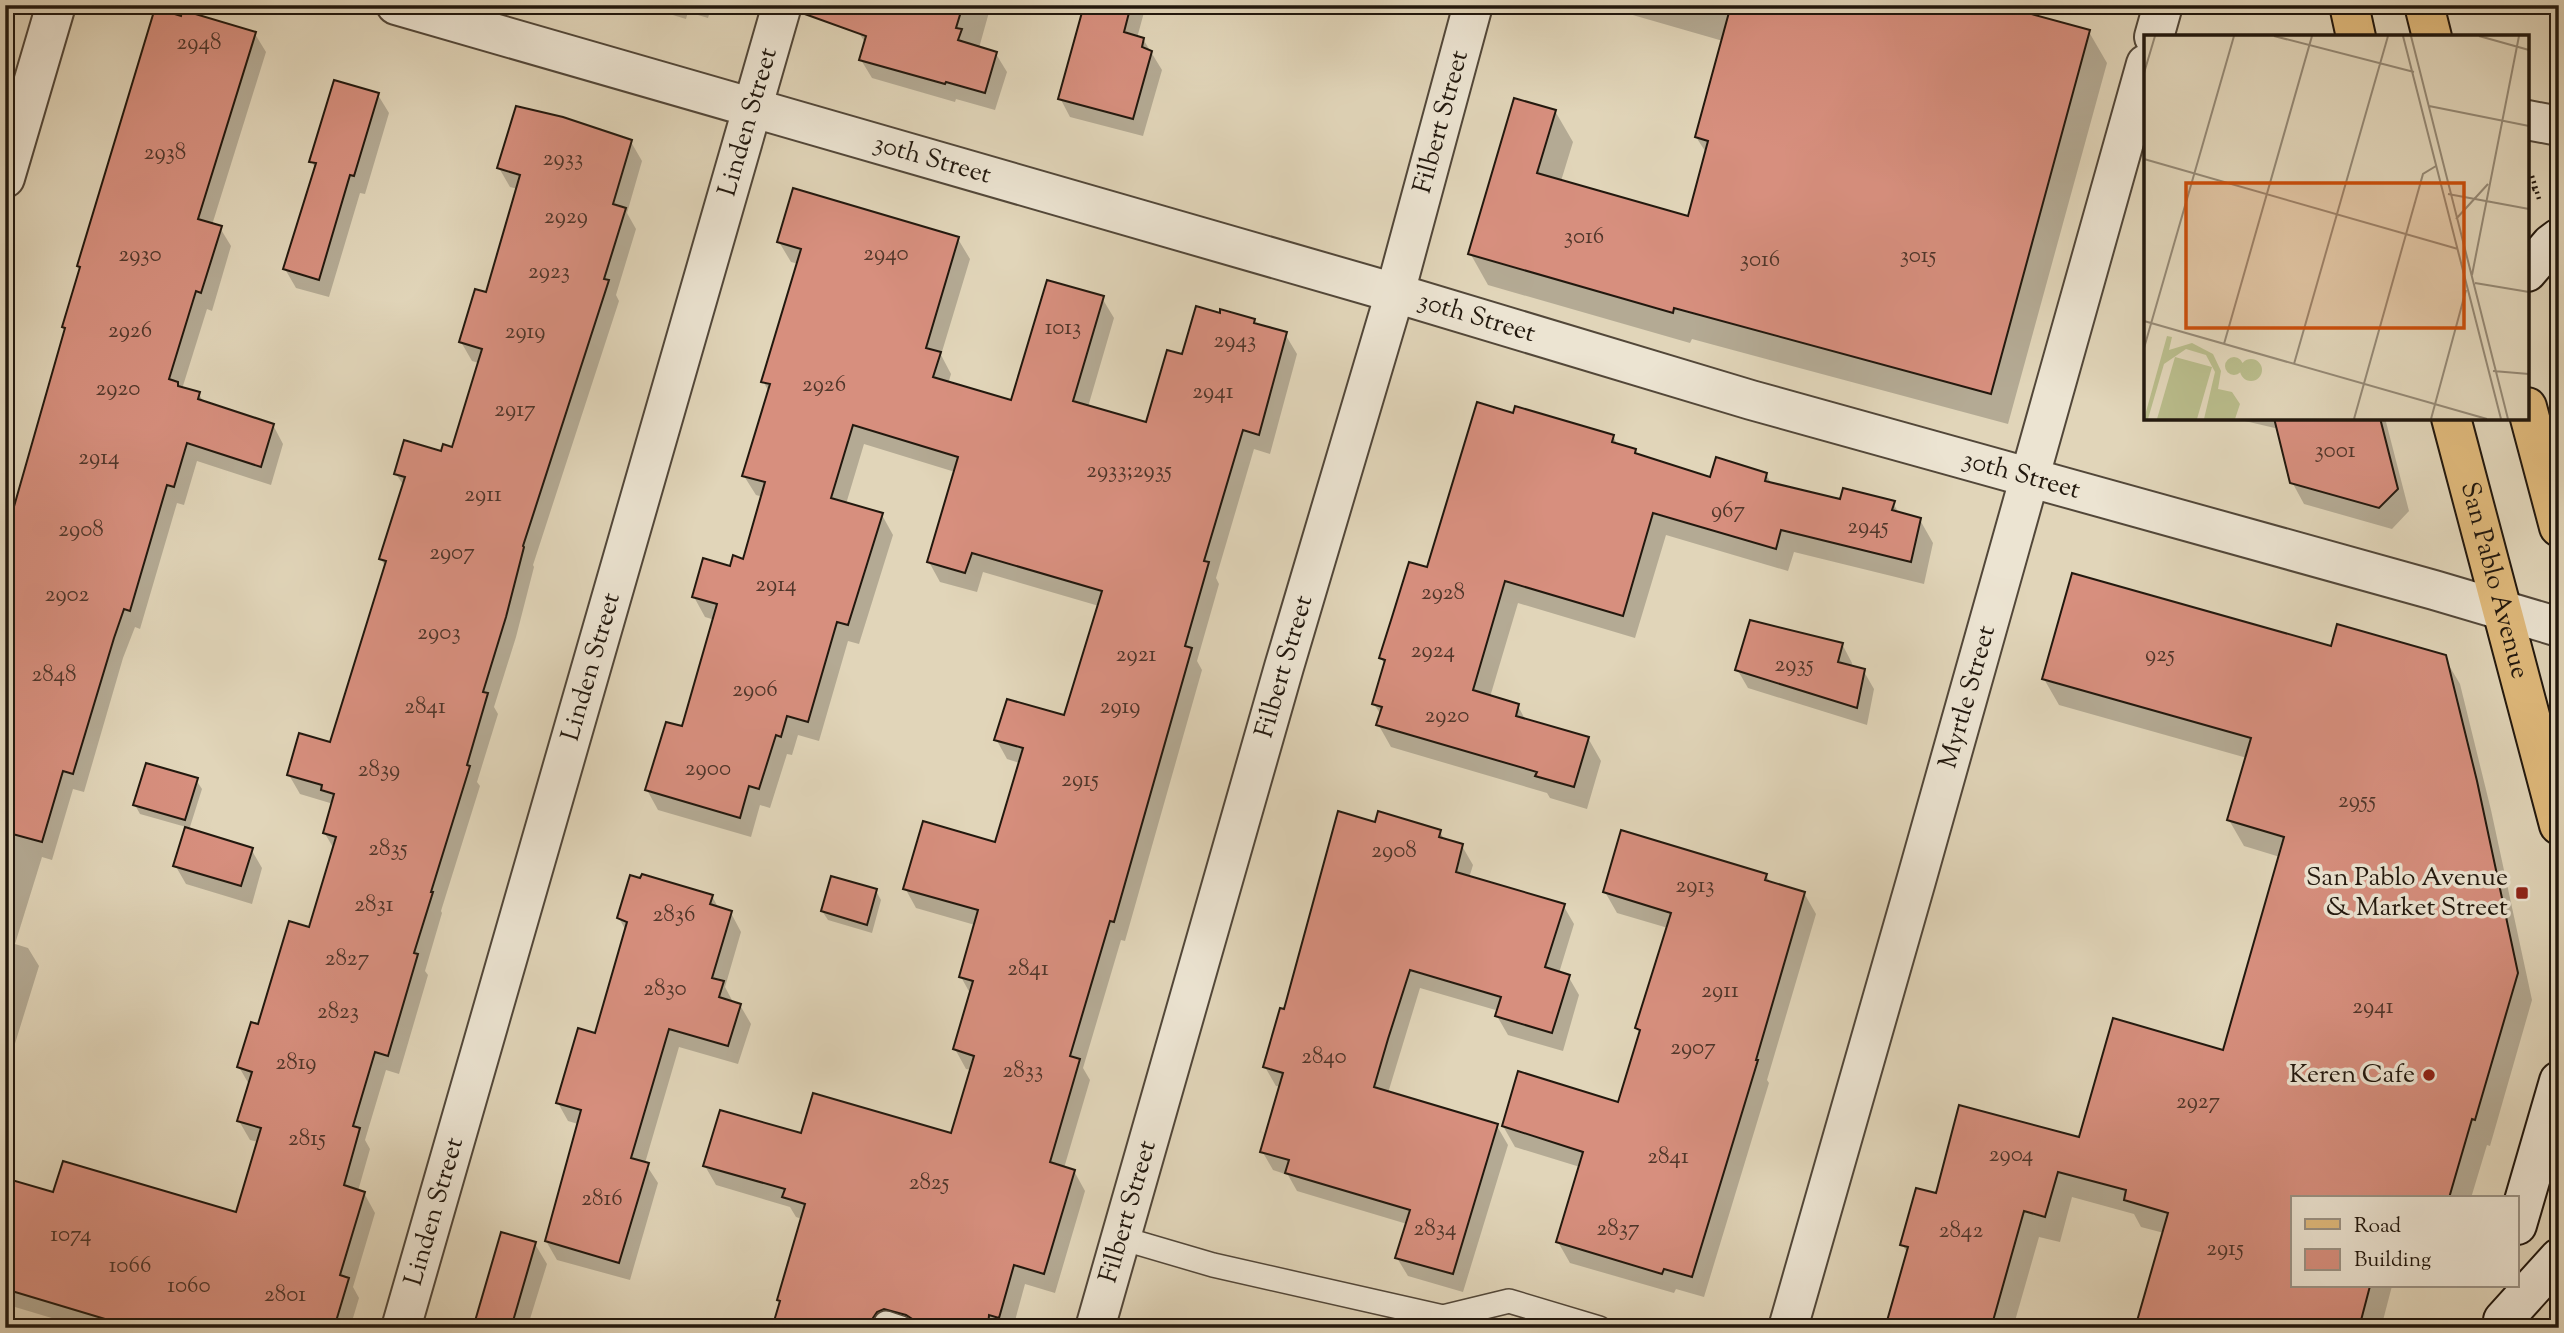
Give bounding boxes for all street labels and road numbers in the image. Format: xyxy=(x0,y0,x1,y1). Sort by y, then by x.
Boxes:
street label: Linden Street xyxy=(709,43,787,201)
street label: Filbert Street xyxy=(1404,46,1478,197)
street label: 30th Street xyxy=(869,125,995,194)
street label: 30th Street xyxy=(1414,282,1540,353)
street label: 30th Street xyxy=(1958,441,2085,509)
street label: San Pablo Avenue xyxy=(2450,478,2538,683)
street label: Linden Street xyxy=(552,588,630,745)
street label: Filbert Street xyxy=(1246,591,1323,742)
street label: Myrtle Street xyxy=(1930,621,2006,773)
street label: Linden Street xyxy=(396,1133,473,1290)
street label: Filbert Street xyxy=(1090,1136,1166,1287)

